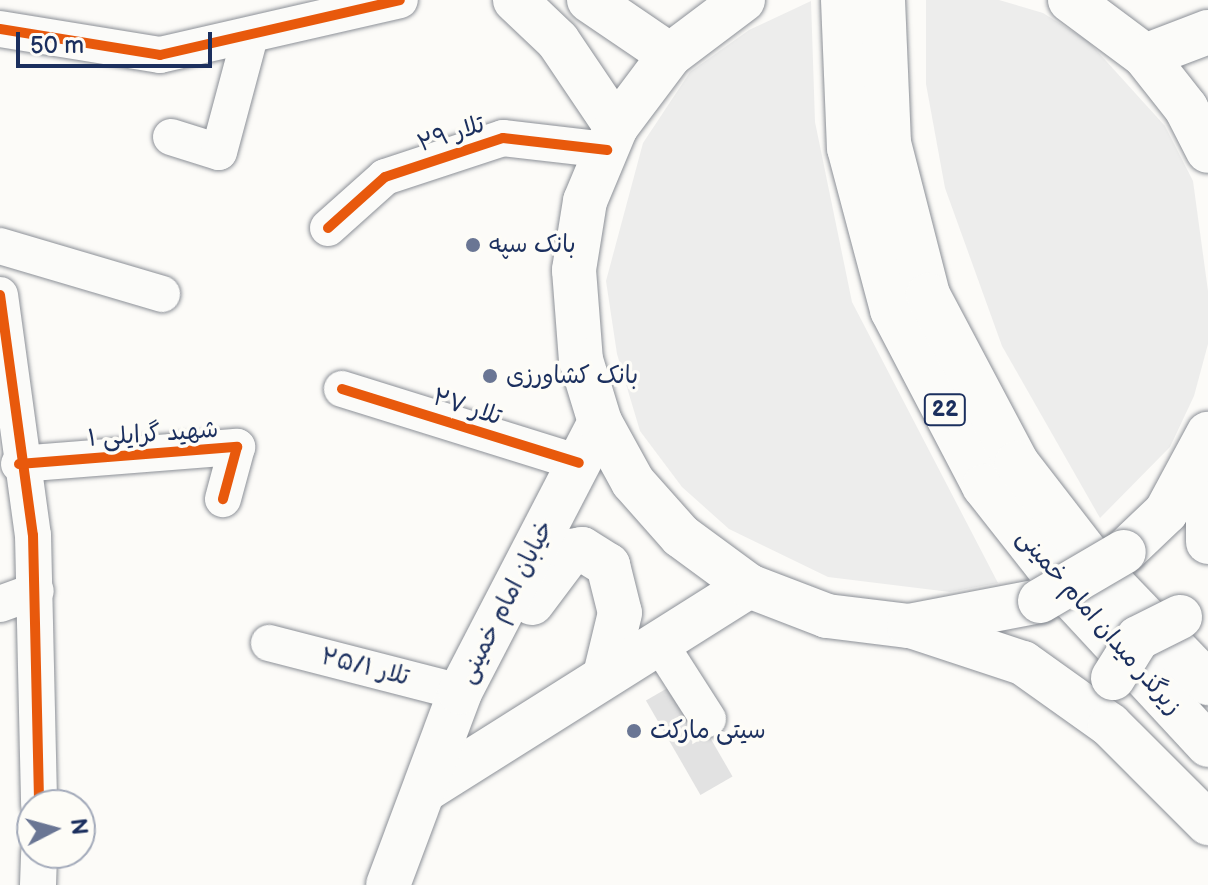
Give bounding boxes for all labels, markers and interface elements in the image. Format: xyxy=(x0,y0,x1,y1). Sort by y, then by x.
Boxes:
scale bar xyxy=(20,16,216,66)
text: 50 m xyxy=(30,31,84,60)
street label: تلار ۲۹ xyxy=(414,110,488,158)
place label: بانک سپه xyxy=(489,231,576,259)
marker: بانک سپه xyxy=(464,236,482,254)
place label: بانک کشاورزی xyxy=(506,362,638,390)
marker: بانک کشاورزی xyxy=(481,367,499,385)
street label: تلار ۲۷ xyxy=(429,382,505,432)
road number: 22 xyxy=(923,392,967,428)
street label: شهید گرایلی ۱ xyxy=(87,415,219,453)
street label: خیابان امام خمینی xyxy=(453,516,559,688)
street label: زیرگذر میدان امام خمینی xyxy=(1010,523,1188,721)
street label: تلار ۲۵/۱ xyxy=(318,642,412,692)
place label: سیتی مارکت xyxy=(650,717,766,745)
marker: سیتی مارکت xyxy=(625,722,643,740)
north arrow xyxy=(16,789,96,869)
text: N xyxy=(64,817,93,836)

